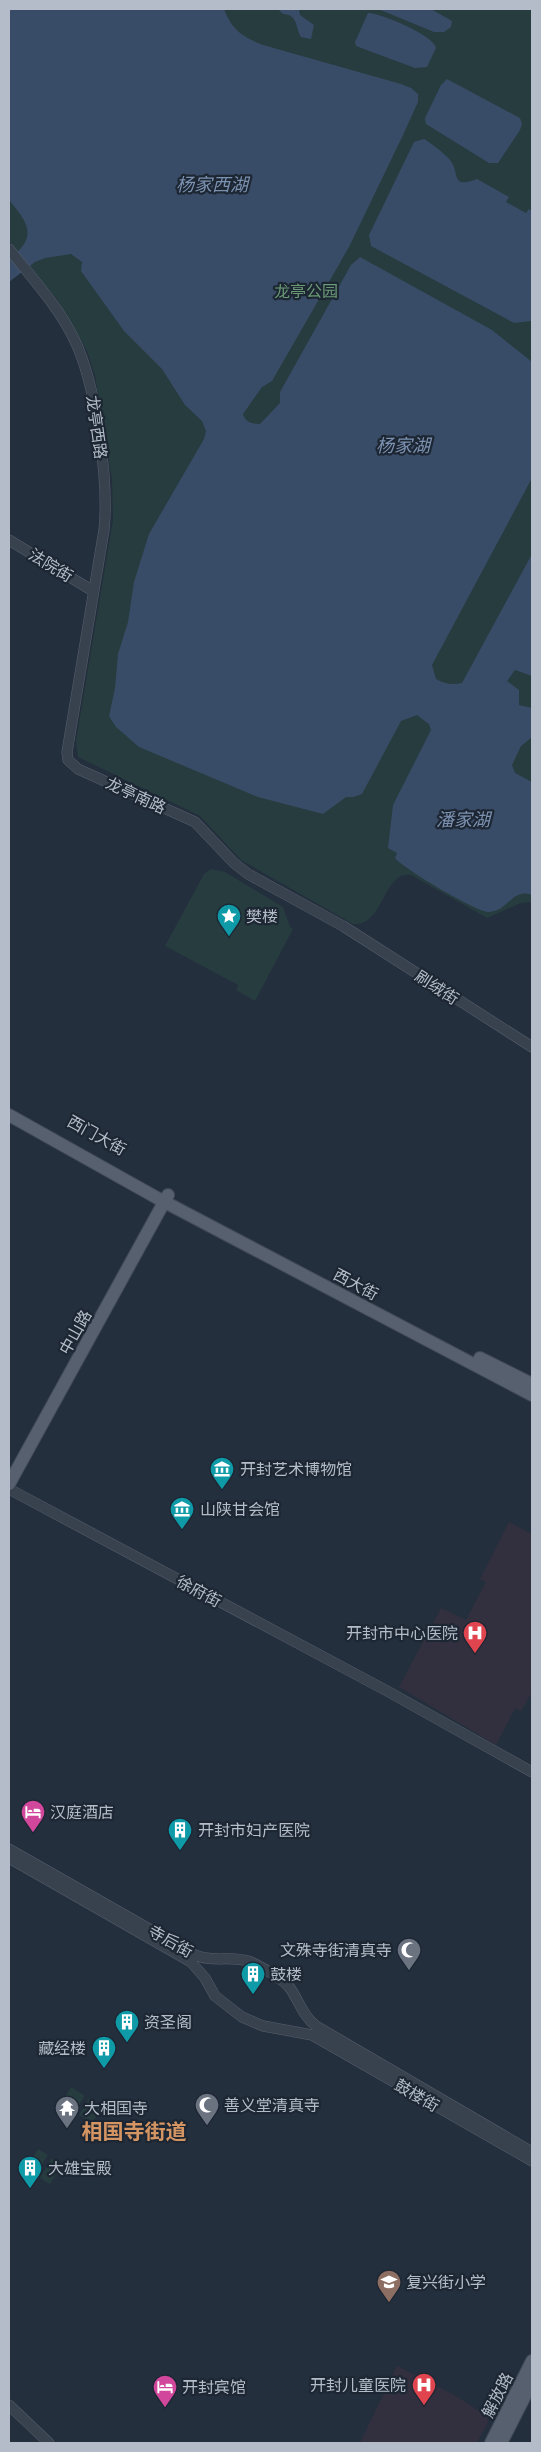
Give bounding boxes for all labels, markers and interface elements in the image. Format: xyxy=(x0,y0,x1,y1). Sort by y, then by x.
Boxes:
water label: 杨家西湖 xyxy=(176,174,251,194)
park label: 龙亭公园 xyxy=(274,282,338,300)
street label: 龙亭西路 xyxy=(84,394,110,460)
water label: 杨家湖 xyxy=(376,435,433,455)
street label: 法院街 xyxy=(26,545,76,585)
street label: 龙亭南路 xyxy=(103,773,169,817)
water label: 潘家湖 xyxy=(436,809,493,829)
place icon: 樊楼 xyxy=(216,903,242,937)
place label: 樊楼 xyxy=(246,907,278,925)
street label: 刷绒街 xyxy=(412,966,462,1008)
street label: 西门大街 xyxy=(65,1112,129,1158)
street label: 西大街 xyxy=(331,1265,381,1303)
street label: 中山路 xyxy=(55,1307,95,1357)
museum icon: 开封艺术博物馆 xyxy=(209,1456,235,1490)
place label: 开封艺术博物馆 xyxy=(240,1460,352,1478)
museum icon: 山陕甘会馆 xyxy=(169,1496,195,1530)
place label: 山陕甘会馆 xyxy=(200,1500,280,1518)
street label: 徐府街 xyxy=(174,1572,224,1610)
hospital icon: 开封市中心医院 xyxy=(462,1620,488,1654)
place label: 开封市中心医院 xyxy=(346,1624,458,1642)
hotel icon: 汉庭酒店 xyxy=(20,1799,46,1833)
place label: 汉庭酒店 xyxy=(50,1803,114,1821)
building icon: 开封市妇产医院 xyxy=(167,1817,193,1851)
place label: 开封市妇产医院 xyxy=(198,1821,310,1839)
street label: 寺后街 xyxy=(146,1921,196,1961)
mosque icon: 文殊寺街清真寺 xyxy=(396,1937,422,1971)
place label: 文殊寺街清真寺 xyxy=(280,1941,392,1959)
building icon: 鼓楼 xyxy=(240,1961,266,1995)
place label: 鼓楼 xyxy=(270,1965,302,1983)
building icon: 资圣阁 xyxy=(114,2009,140,2043)
place label: 资圣阁 xyxy=(144,2013,192,2031)
building icon: 藏经楼 xyxy=(91,2035,117,2069)
place label: 藏经楼 xyxy=(38,2039,86,2057)
street label: 鼓楼街 xyxy=(392,2075,442,2115)
mosque icon: 善义堂清真寺 xyxy=(194,2092,220,2126)
temple icon: 大相国寺 xyxy=(54,2095,80,2129)
place label: 善义堂清真寺 xyxy=(224,2096,320,2114)
place label: 大相国寺 xyxy=(84,2099,148,2117)
district label: 相国寺街道 xyxy=(82,2119,187,2143)
building icon: 大雄宝殿 xyxy=(17,2155,43,2189)
place label: 大雄宝殿 xyxy=(48,2159,112,2177)
school or university icon: 复兴街小学 xyxy=(376,2269,402,2303)
place label: 复兴街小学 xyxy=(406,2273,486,2291)
street label: 解放路 xyxy=(478,2370,516,2420)
hospital icon: 开封儿童医院 xyxy=(411,2372,437,2406)
hotel icon: 开封宾馆 xyxy=(152,2374,178,2408)
place label: 开封儿童医院 xyxy=(310,2376,406,2394)
place label: 开封宾馆 xyxy=(182,2378,246,2396)

